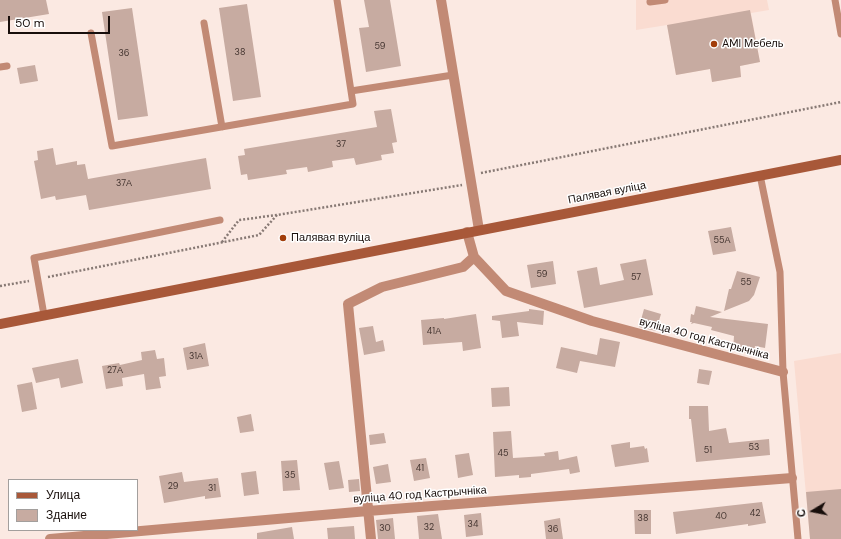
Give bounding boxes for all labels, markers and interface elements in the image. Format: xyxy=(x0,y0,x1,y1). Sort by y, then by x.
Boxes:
scale bar xyxy=(10,8,112,34)
text: 50 m xyxy=(15,15,44,31)
place label: AMI Мебель xyxy=(722,37,783,51)
marker: AMI Мебель xyxy=(709,39,719,49)
house number: 59 xyxy=(375,42,385,52)
house number: 38 xyxy=(235,48,245,58)
house number: 36 xyxy=(119,49,129,59)
house number: 37 xyxy=(336,140,346,150)
house number: 37А xyxy=(116,179,132,189)
street label: Палявая вуліца xyxy=(567,179,647,207)
place label: Палявая вуліца xyxy=(291,231,370,245)
marker: Палявая вуліца xyxy=(278,233,288,243)
house number: 55А xyxy=(714,236,730,246)
house number: 59 xyxy=(537,270,547,280)
house number: 57 xyxy=(631,273,641,283)
house number: 55 xyxy=(741,278,751,288)
street label: вуліца 40 год Кастрычніка xyxy=(638,315,770,363)
house number: 41А xyxy=(427,327,441,337)
house number: 31А xyxy=(189,352,203,362)
house number: 27А xyxy=(107,366,123,376)
house number: 53 xyxy=(749,443,759,453)
house number: 51 xyxy=(704,446,712,456)
house number: 45 xyxy=(498,449,508,459)
house number: 41 xyxy=(416,464,424,474)
house number: 35 xyxy=(285,471,295,481)
legend xyxy=(8,479,138,531)
house number: 29 xyxy=(168,482,178,492)
house number: 31 xyxy=(208,484,216,494)
street label: вуліца 40 год Кастрычніка xyxy=(353,484,487,506)
text: Улица xyxy=(46,487,80,503)
north arrow xyxy=(793,491,833,531)
text: Здание xyxy=(46,507,87,523)
text: С xyxy=(794,508,809,518)
house number: 42 xyxy=(750,509,760,519)
house number: 40 xyxy=(715,512,727,522)
house number: 38 xyxy=(638,514,648,524)
house number: 34 xyxy=(468,520,478,530)
house number: 32 xyxy=(424,523,434,533)
house number: 30 xyxy=(379,524,391,534)
house number: 36 xyxy=(548,525,558,535)

